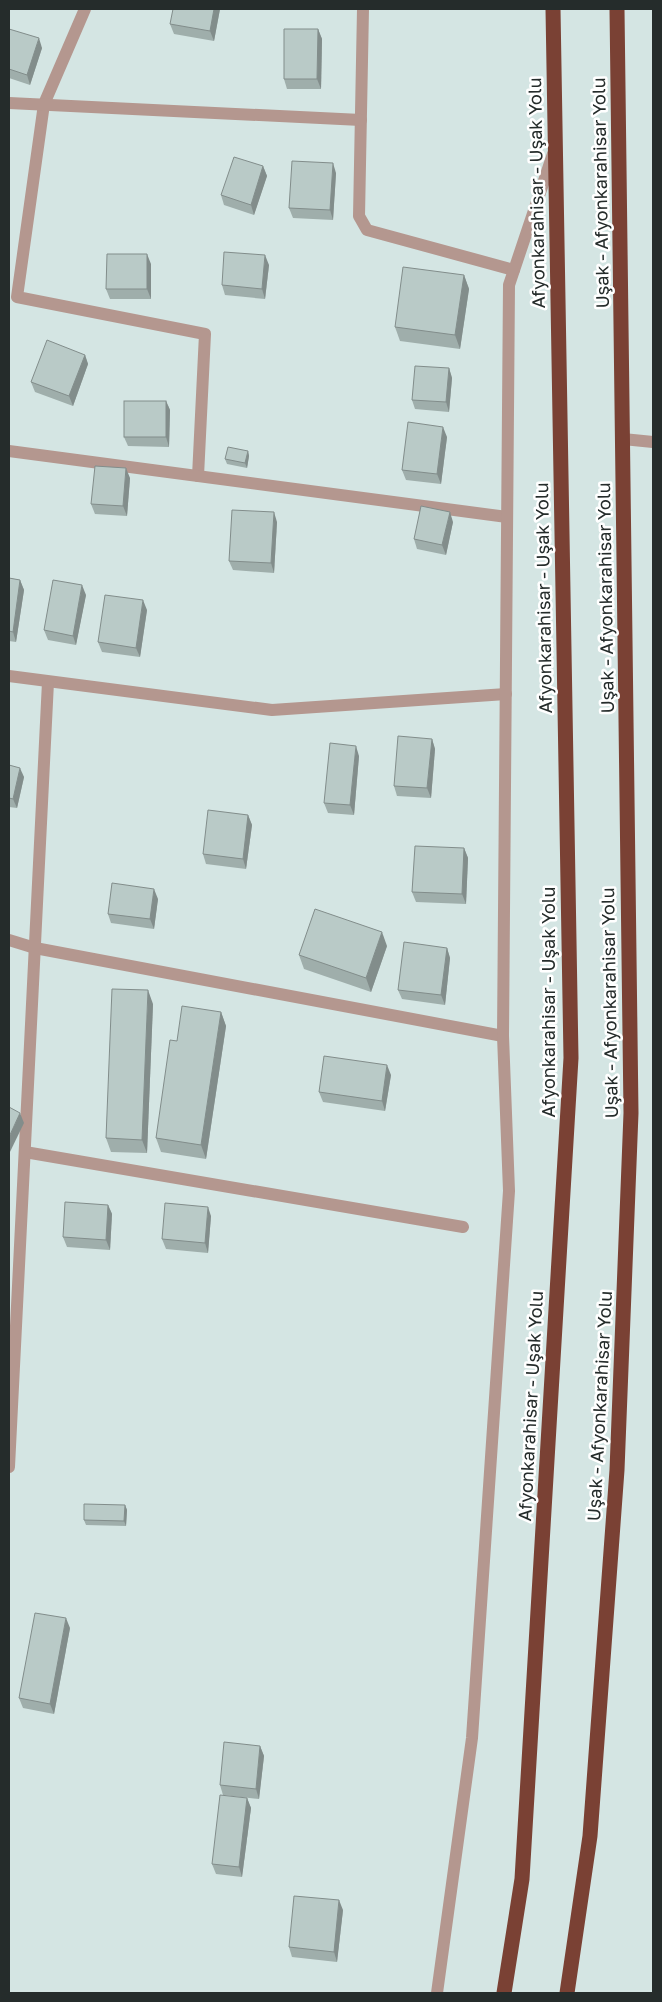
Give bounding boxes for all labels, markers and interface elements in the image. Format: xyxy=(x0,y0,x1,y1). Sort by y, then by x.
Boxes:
street label: Afyonkarahisar - Uşak Yolu xyxy=(523,77,549,309)
street label: Uşak - Afyonkarahisar Yolu xyxy=(587,77,613,309)
street label: Afyonkarahisar - Uşak Yolu xyxy=(530,482,556,714)
street label: Uşak - Afyonkarahisar Yolu xyxy=(592,482,618,714)
street label: Afyonkarahisar - Uşak Yolu xyxy=(537,887,559,1117)
street label: Uşak - Afyonkarahisar Yolu xyxy=(596,887,622,1119)
street label: Afyonkarahisar - Uşak Yolu xyxy=(513,1290,547,1522)
street label: Uşak - Afyonkarahisar Yolu xyxy=(582,1290,616,1522)

